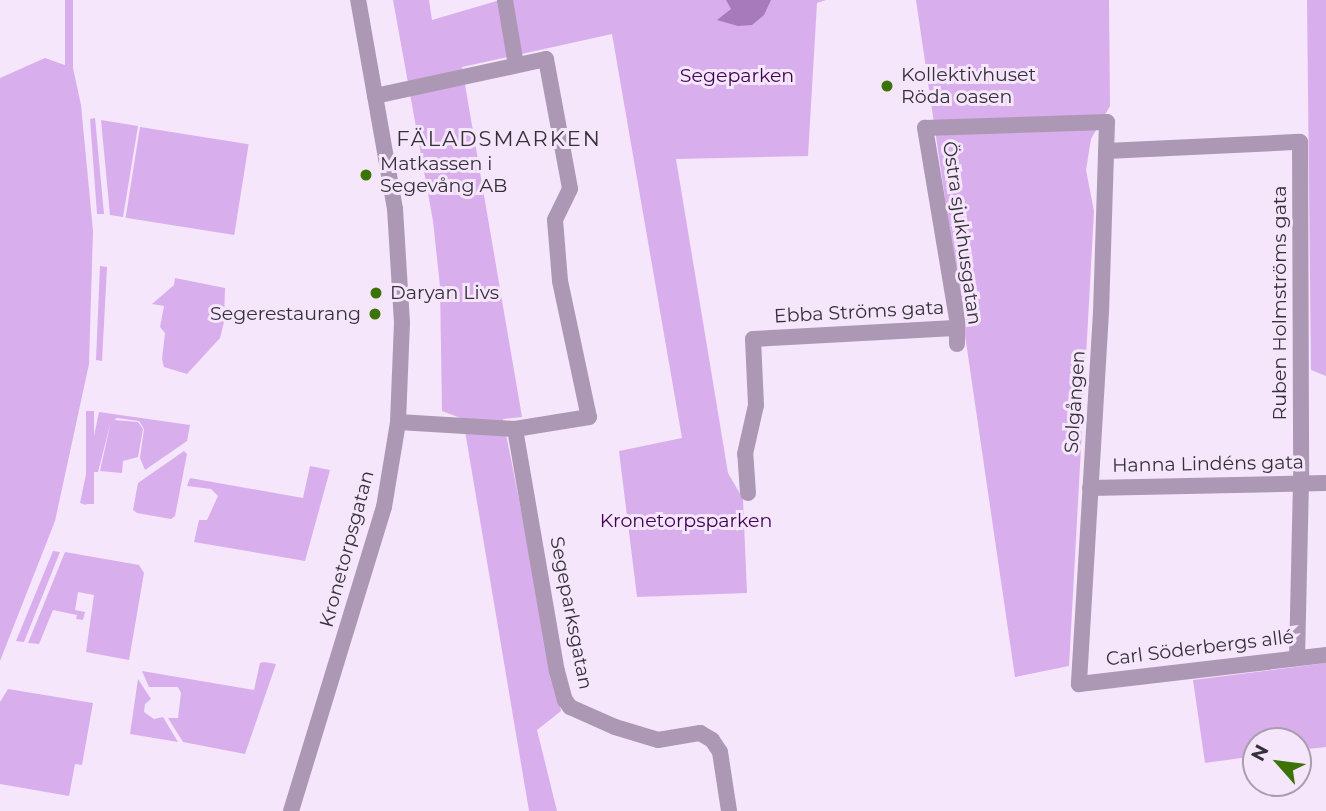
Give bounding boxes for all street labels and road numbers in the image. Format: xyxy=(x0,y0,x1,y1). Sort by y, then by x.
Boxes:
street label: Östra sjukhusgatan xyxy=(938,140,986,326)
street label: Ruben Holmströms gata xyxy=(1269,186,1291,420)
street label: Ebba Ströms gata xyxy=(773,296,945,328)
street label: Solgången xyxy=(1060,350,1090,454)
street label: Hanna Lindéns gata xyxy=(1112,451,1304,477)
street label: Kronetorpsgatan xyxy=(315,468,379,630)
street label: Segeparksgatan xyxy=(545,535,597,691)
street label: Carl Söderbergs allé xyxy=(1105,625,1295,671)

